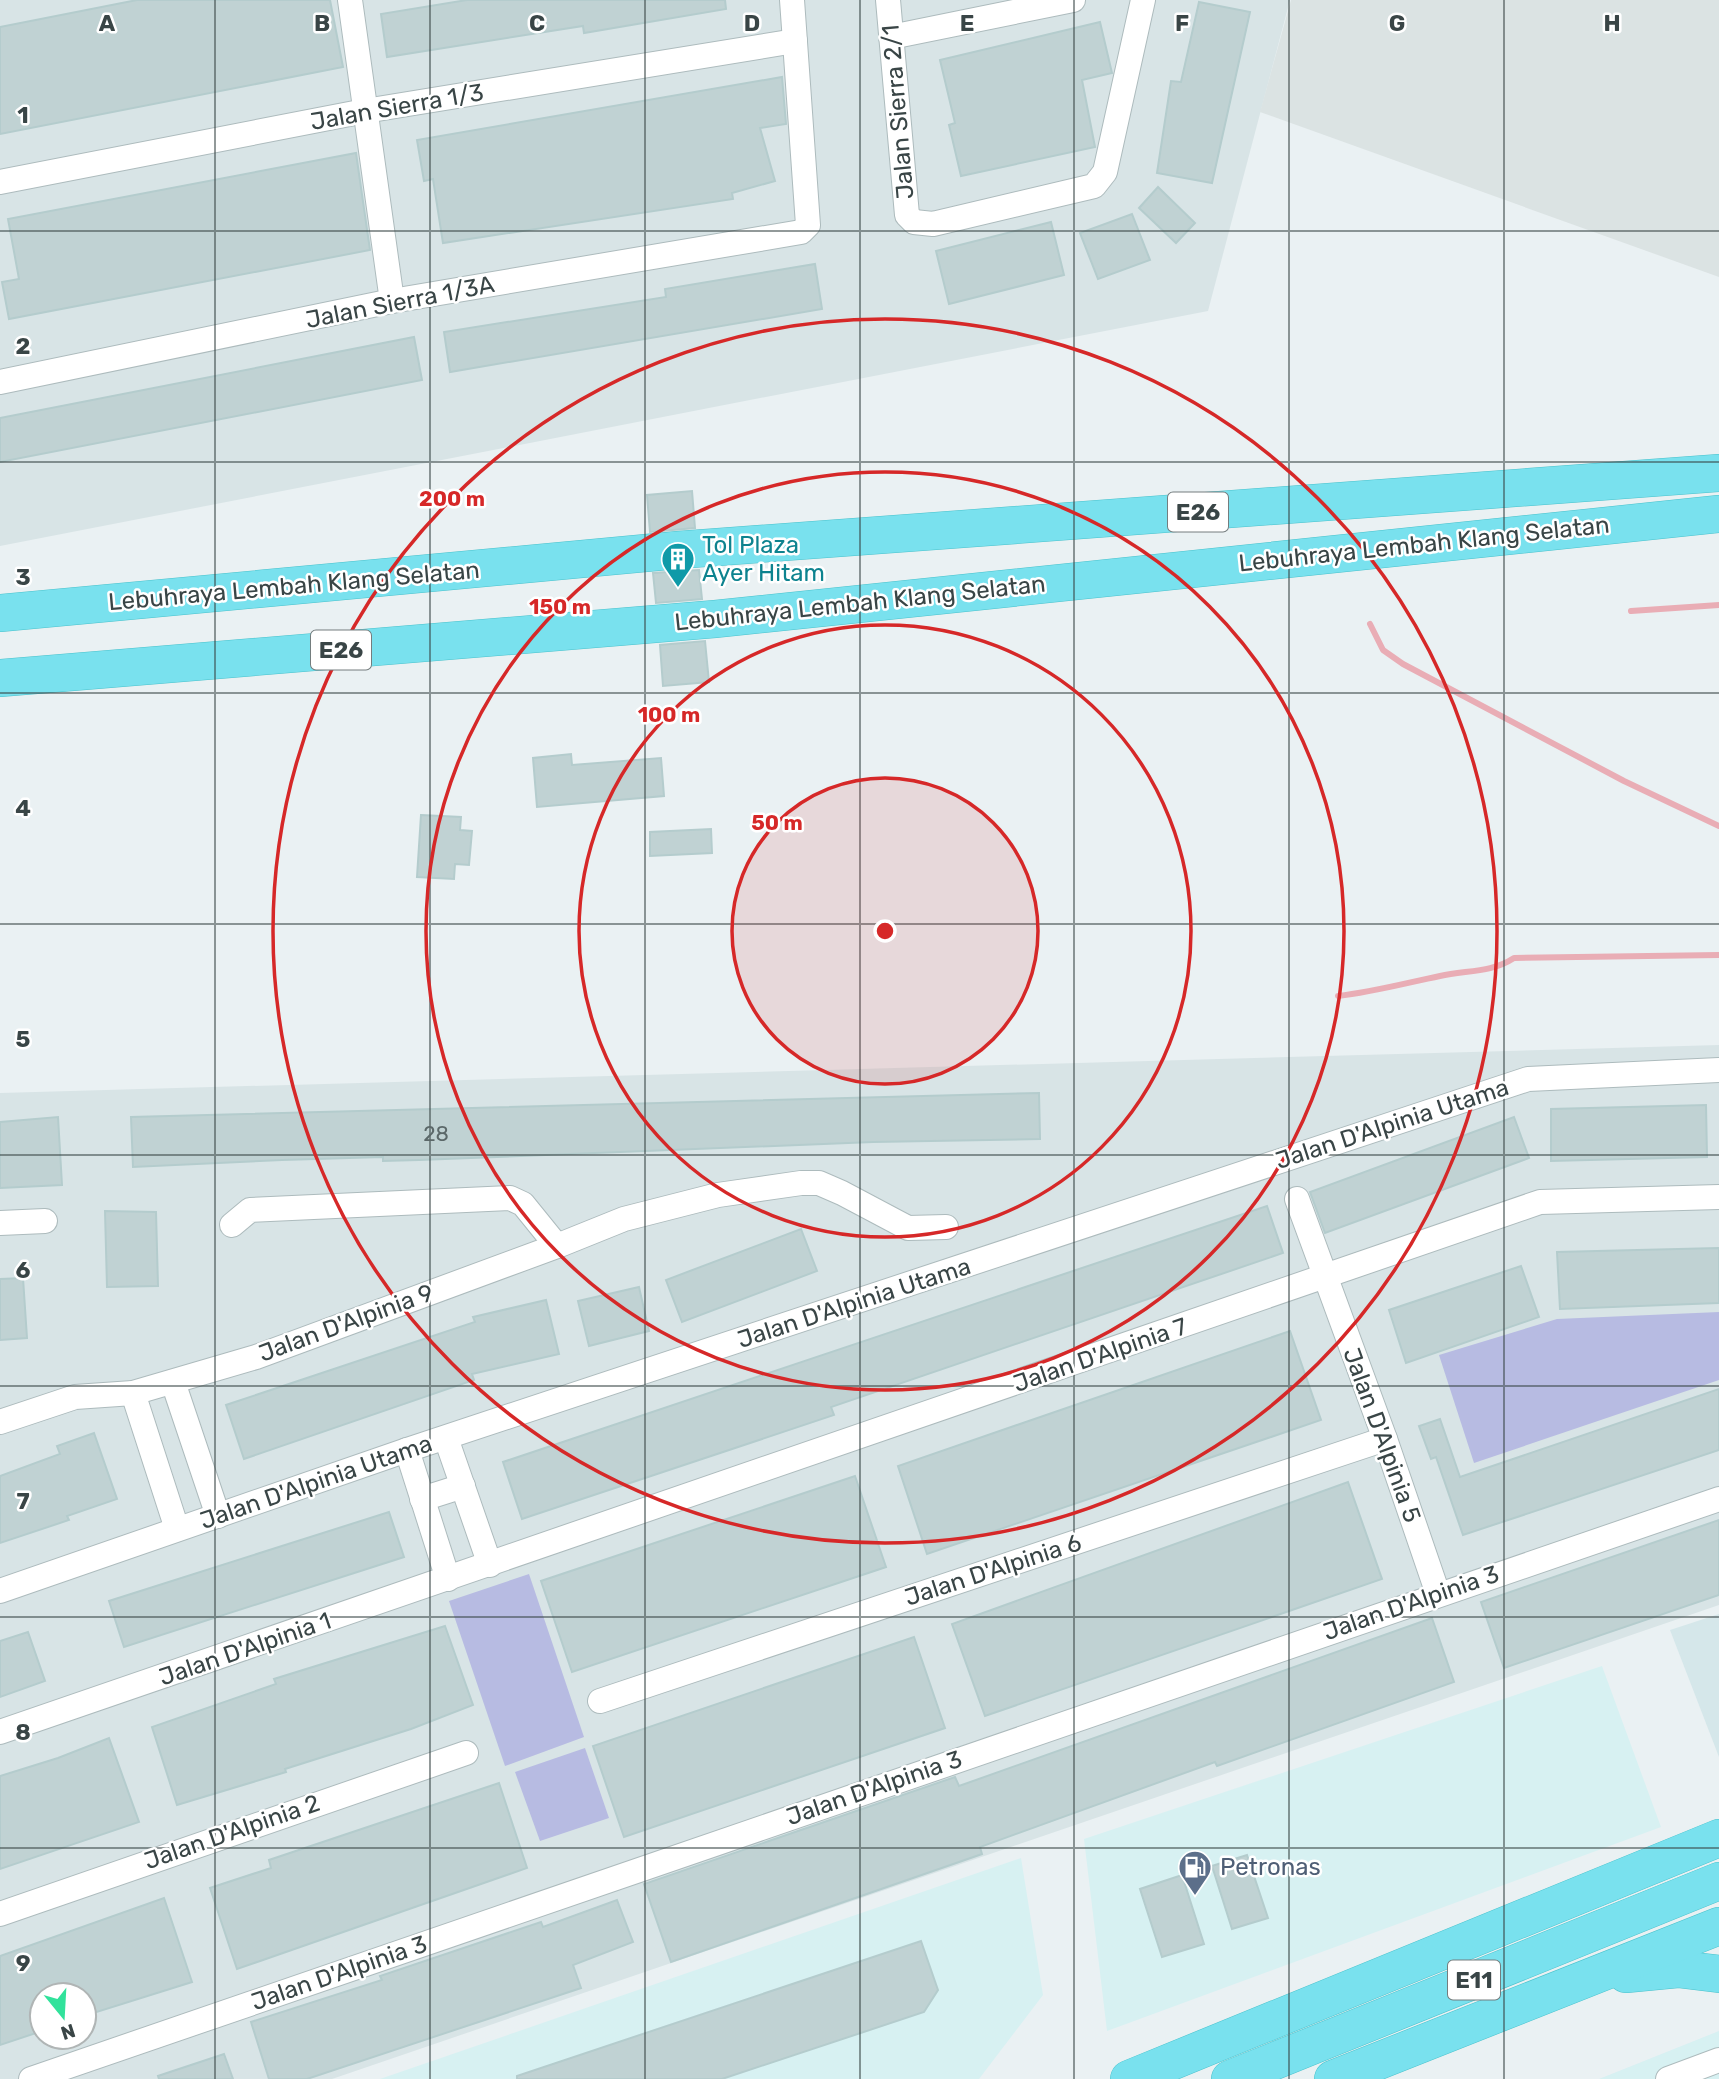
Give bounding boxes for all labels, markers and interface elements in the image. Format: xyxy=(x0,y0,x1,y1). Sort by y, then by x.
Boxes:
text: A xyxy=(99,9,116,37)
text: B xyxy=(314,9,330,37)
text: C xyxy=(529,9,545,37)
text: D xyxy=(744,9,760,37)
text: E xyxy=(960,9,974,37)
text: F xyxy=(1175,9,1189,37)
text: G xyxy=(1389,9,1405,37)
text: H xyxy=(1603,9,1621,37)
street label: Jalan Sierra 2/1 xyxy=(876,24,920,200)
street label: Jalan Sierra 1/3 xyxy=(308,78,486,136)
text: 1 xyxy=(17,101,29,129)
street label: Jalan Sierra 1/3A xyxy=(303,270,497,334)
text: 2 xyxy=(16,332,30,360)
text: 200 m xyxy=(419,486,485,511)
road number: E26 xyxy=(1168,492,1228,532)
street label: Lebuhraya Lembah Klang Selatan xyxy=(1237,511,1611,577)
place label: Tol Plaza Ayer Hitam xyxy=(702,531,825,587)
building icon: Tol Plaza Ayer Hitam xyxy=(659,540,697,589)
street label: Lebuhraya Lembah Klang Selatan xyxy=(107,556,481,616)
text: 3 xyxy=(15,563,31,591)
street label: Lebuhraya Lembah Klang Selatan xyxy=(673,570,1047,636)
text: 150 m xyxy=(529,594,591,619)
road number: E26 xyxy=(311,630,371,670)
text: 100 m xyxy=(638,702,700,727)
text: 4 xyxy=(15,794,31,822)
text: 50 m xyxy=(751,810,803,835)
centre of rings xyxy=(873,919,897,943)
text: 5 xyxy=(16,1025,31,1053)
street label: Jalan D'Alpinia Utama xyxy=(1272,1073,1512,1175)
house number: 28 xyxy=(423,1121,449,1146)
street label: Jalan D'Alpinia Utama xyxy=(734,1252,974,1354)
text: 6 xyxy=(16,1256,31,1284)
street label: Jalan D'Alpinia 9 xyxy=(255,1278,437,1368)
street label: Jalan D'Alpinia 7 xyxy=(1009,1312,1191,1398)
street label: Jalan D'Alpinia 5 xyxy=(1337,1344,1427,1526)
street label: Jalan D'Alpinia Utama xyxy=(196,1429,436,1535)
text: 7 xyxy=(16,1487,30,1515)
street label: Jalan D'Alpinia 6 xyxy=(901,1528,1085,1612)
street label: Jalan D'Alpinia 3 xyxy=(1319,1560,1503,1646)
street label: Jalan D'Alpinia 1 xyxy=(155,1606,335,1692)
text: 8 xyxy=(15,1718,31,1746)
street label: Jalan D'Alpinia 3 xyxy=(782,1745,966,1831)
street label: Jalan D'Alpinia 2 xyxy=(141,1789,323,1875)
fuel station icon: Petronas xyxy=(1176,1848,1214,1897)
place label: Petronas xyxy=(1220,1853,1321,1881)
street label: Jalan D'Alpinia 3 xyxy=(247,1930,431,2016)
text: 9 xyxy=(16,1949,30,1977)
road number: E11 xyxy=(1448,1960,1500,1999)
north arrow xyxy=(28,1981,98,2051)
text: N xyxy=(58,2019,78,2045)

